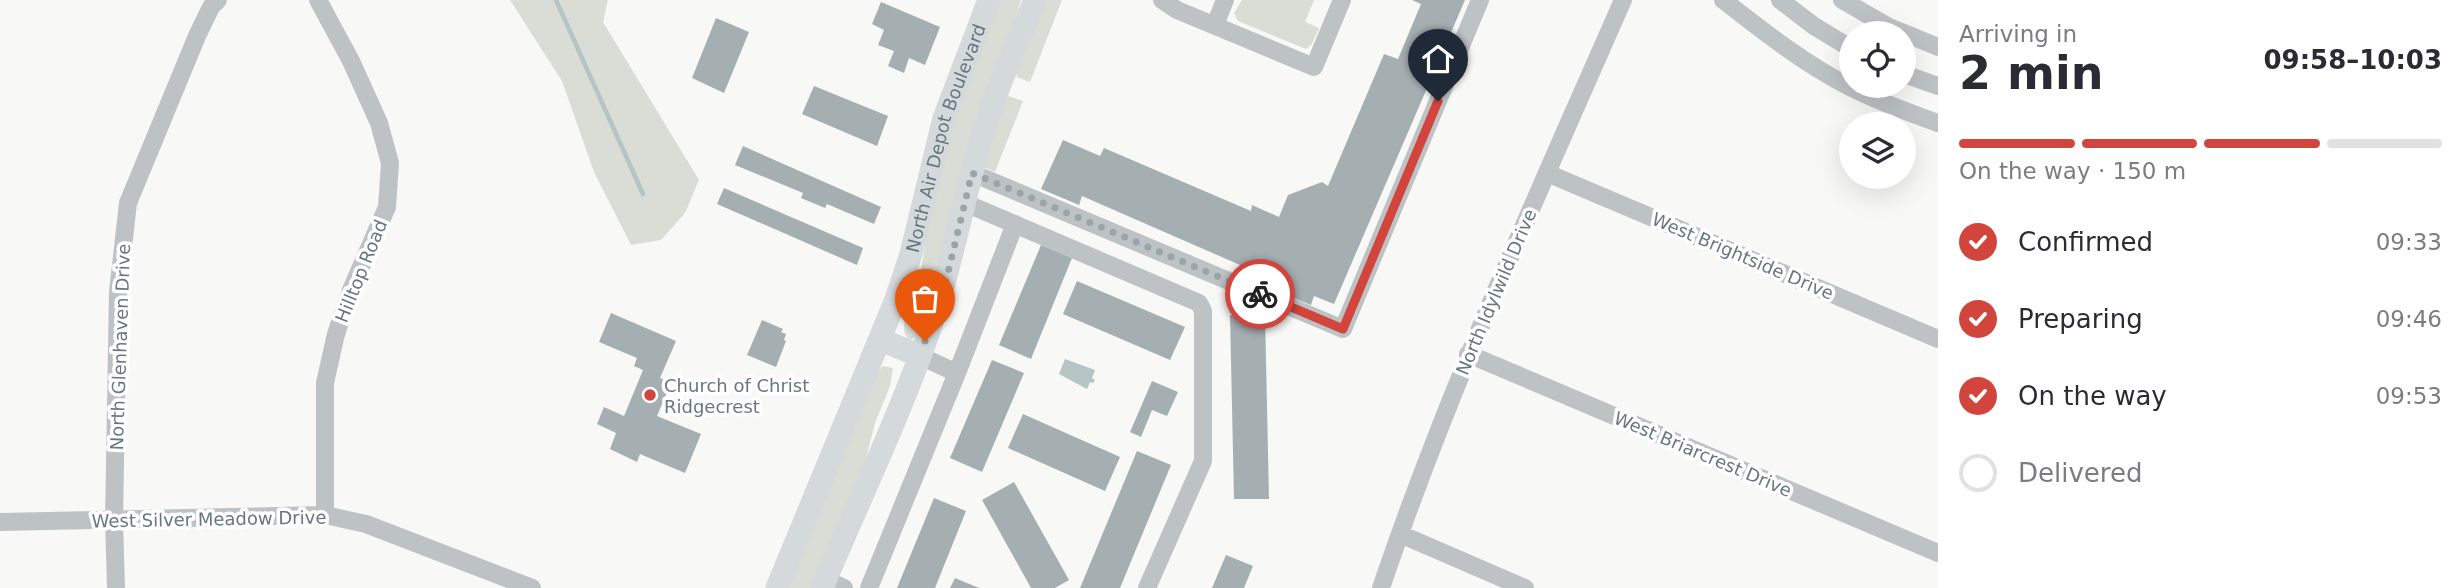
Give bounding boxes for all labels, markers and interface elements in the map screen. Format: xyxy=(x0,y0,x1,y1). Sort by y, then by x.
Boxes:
street label: North Air Depot Boulevard xyxy=(901,21,989,254)
map controls xyxy=(1839,21,1916,189)
button: locate xyxy=(1839,21,1916,98)
text: Arriving in xyxy=(1959,21,2077,47)
pin xyxy=(1408,29,1468,101)
icon: home xyxy=(1419,40,1457,78)
text: 09:58–10:03 xyxy=(2263,45,2442,75)
text: 2 min xyxy=(1959,46,2103,100)
button: layers xyxy=(1839,112,1916,189)
text: On the way · 150 m xyxy=(1959,158,2186,184)
street label: North Idylwild Drive xyxy=(1451,206,1541,378)
street label: West Brightside Drive xyxy=(1649,208,1837,304)
street label: Hilltop Road xyxy=(331,217,391,325)
icon: check xyxy=(1959,223,1997,261)
text: Confirmed xyxy=(2018,227,2153,257)
text: 09:33 xyxy=(2376,229,2442,255)
street label: North Glenhaven Drive xyxy=(106,243,134,451)
courier xyxy=(1225,259,1295,329)
pin xyxy=(895,269,955,341)
icon: bike xyxy=(1241,275,1279,313)
icon: bag xyxy=(906,280,944,318)
icon: check xyxy=(1959,300,1997,338)
text: Preparing xyxy=(2018,304,2143,334)
text: 09:46 xyxy=(2376,306,2442,332)
place label: Church of Christ Ridgecrest xyxy=(664,375,809,417)
icon: check xyxy=(1959,377,1997,415)
text: On the way xyxy=(2018,381,2167,411)
text: 09:53 xyxy=(2376,383,2442,409)
marker: Church of Christ Ridgecrest xyxy=(642,387,658,403)
street label: West Briarcrest Drive xyxy=(1611,407,1795,501)
text: Delivered xyxy=(2018,458,2142,488)
street label: West Silver Meadow Drive xyxy=(91,506,327,532)

